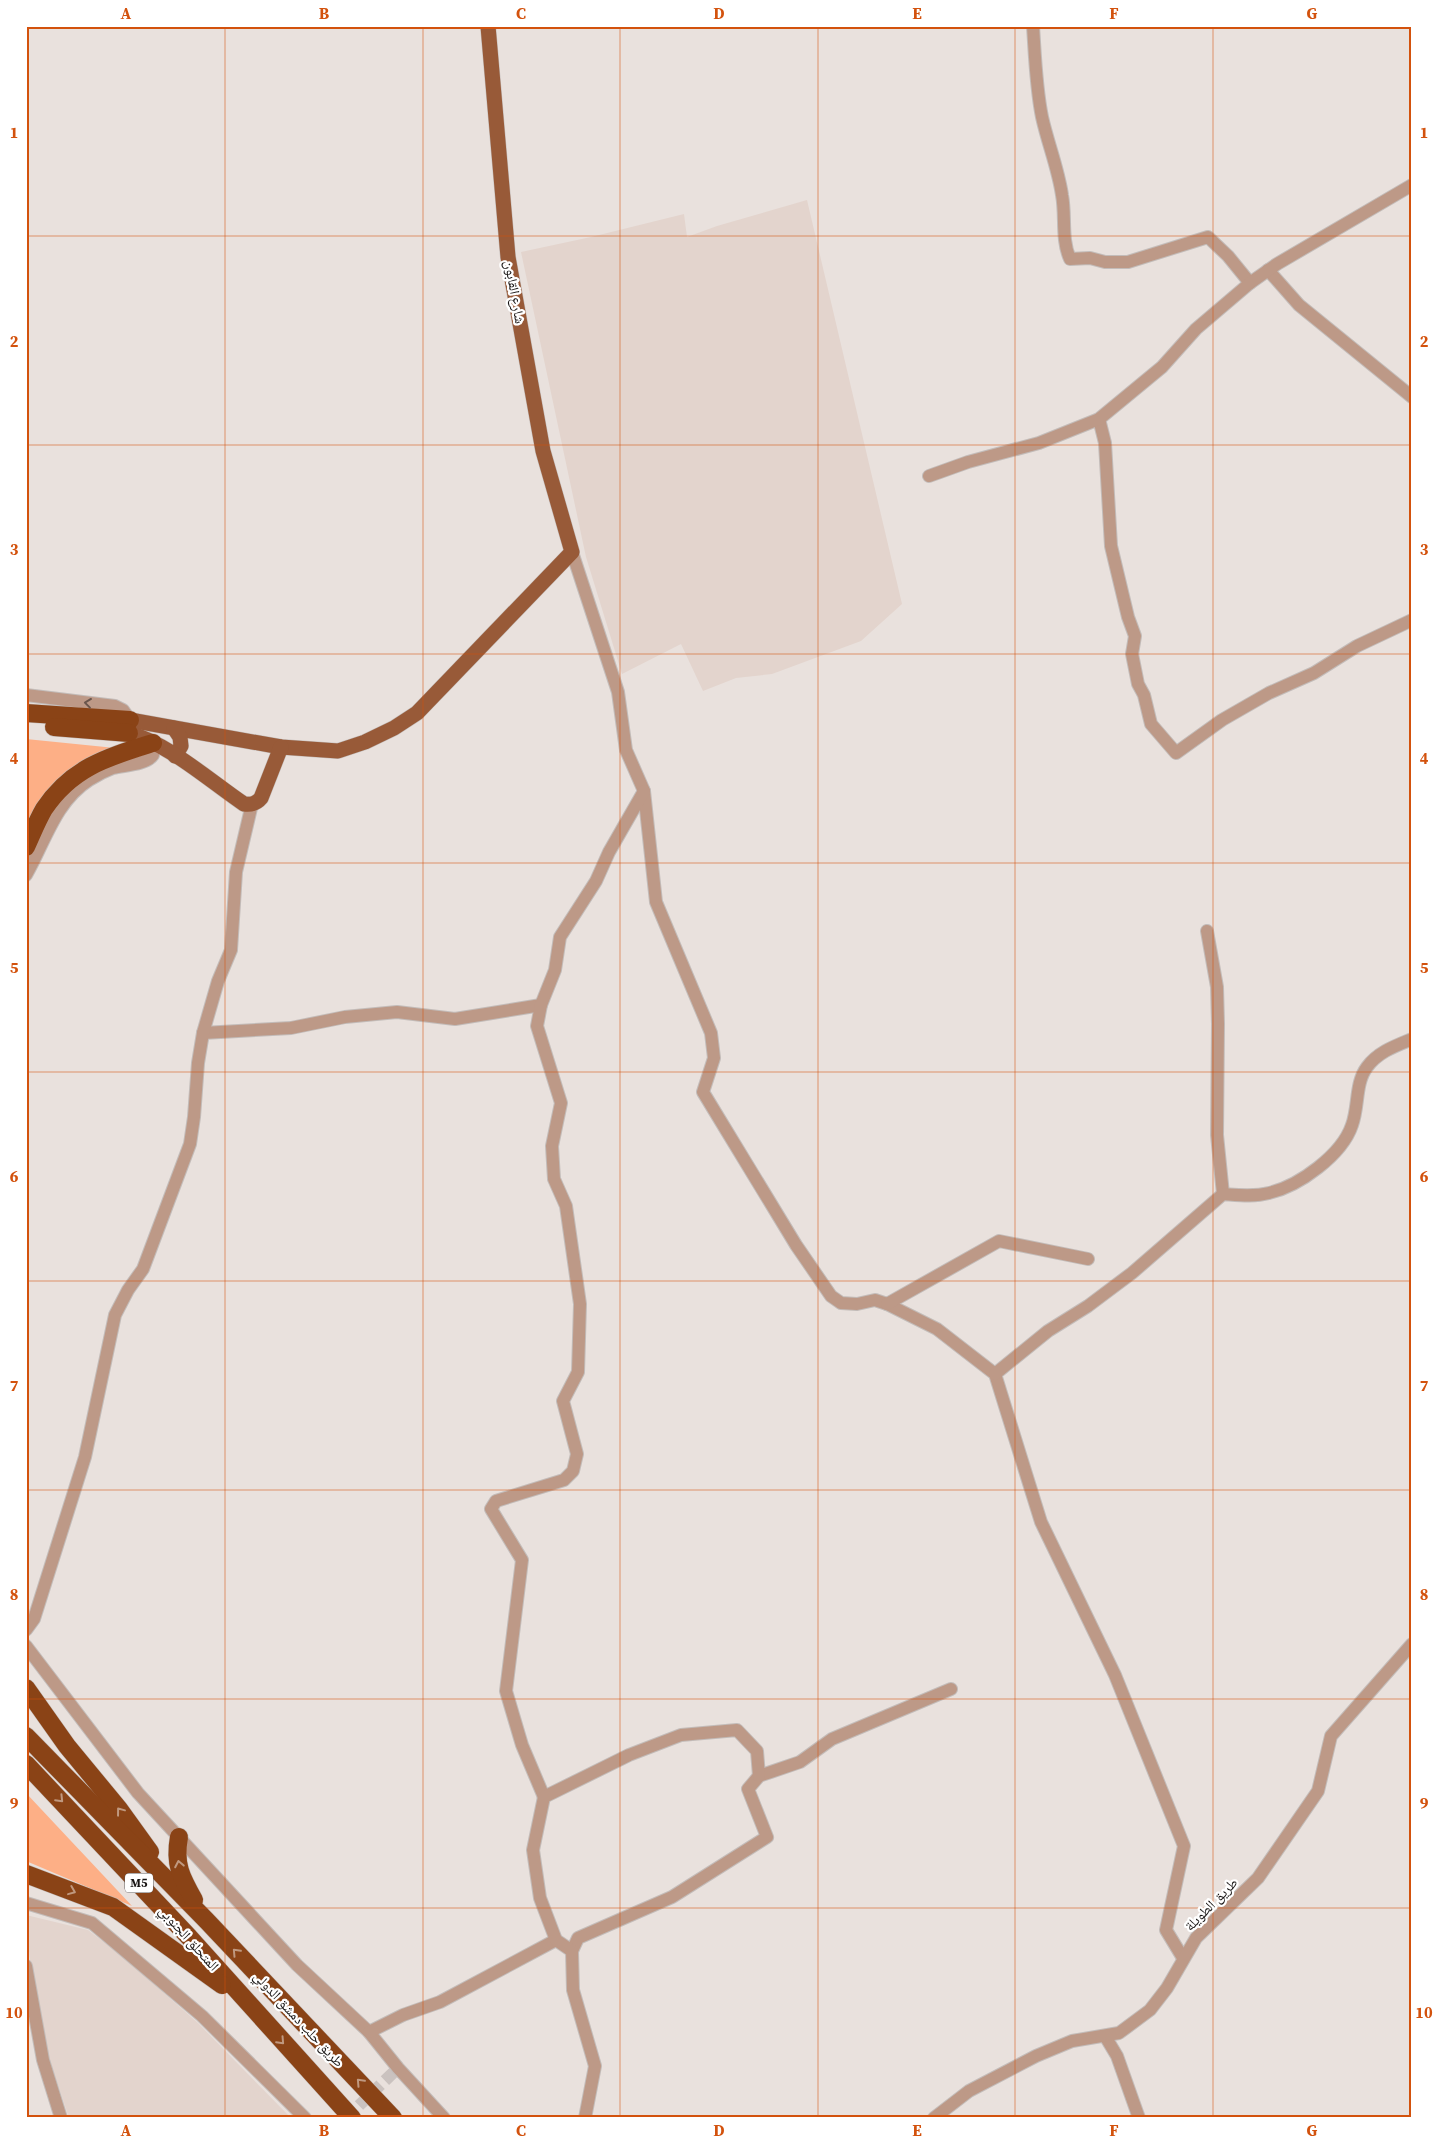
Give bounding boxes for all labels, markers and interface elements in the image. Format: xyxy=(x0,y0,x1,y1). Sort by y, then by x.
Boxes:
text: A xyxy=(121,2,132,24)
text: B xyxy=(319,2,330,24)
text: C xyxy=(516,2,526,24)
text: D xyxy=(713,2,725,24)
text: E xyxy=(912,2,922,24)
text: F xyxy=(1109,2,1119,24)
text: G xyxy=(1307,2,1318,24)
text: 1 xyxy=(10,121,18,143)
text: 1 xyxy=(1420,121,1428,143)
street label: شارع القابون xyxy=(500,259,530,325)
text: 2 xyxy=(10,330,19,352)
text: 2 xyxy=(1420,330,1429,352)
text: 3 xyxy=(10,538,19,560)
text: 3 xyxy=(1420,538,1429,560)
one-way arrow xyxy=(84,698,92,709)
text: 4 xyxy=(10,747,19,769)
text: 4 xyxy=(1420,747,1429,769)
text: 5 xyxy=(10,956,19,978)
text: 5 xyxy=(1420,956,1429,978)
text: 6 xyxy=(10,1165,19,1187)
text: 6 xyxy=(1420,1165,1429,1187)
text: 7 xyxy=(10,1374,19,1396)
text: 7 xyxy=(1420,1374,1429,1396)
text: 8 xyxy=(10,1583,18,1605)
text: 8 xyxy=(1420,1583,1428,1605)
text: 9 xyxy=(10,1792,19,1814)
text: 9 xyxy=(1420,1792,1429,1814)
one-way arrow xyxy=(54,1793,63,1802)
one-way arrow xyxy=(118,1808,126,1817)
one-way arrow xyxy=(174,1860,184,1869)
street label: طريق الطويلة xyxy=(1180,1873,1242,1935)
road number: M5 xyxy=(125,1874,153,1892)
one-way arrow xyxy=(67,1884,76,1895)
street label: المتحلق الجنوبي xyxy=(153,1901,224,1976)
one-way arrow xyxy=(233,1948,242,1957)
street label: طريق حلب دمشق الدولي xyxy=(248,1967,349,2073)
text: 10 xyxy=(5,2001,23,2023)
text: 10 xyxy=(1415,2001,1433,2023)
one-way arrow xyxy=(276,2035,285,2044)
one-way arrow xyxy=(357,2079,366,2088)
text: A xyxy=(121,2119,132,2141)
text: B xyxy=(319,2119,330,2141)
text: C xyxy=(516,2119,526,2141)
text: D xyxy=(713,2119,725,2141)
text: E xyxy=(912,2119,922,2141)
text: F xyxy=(1109,2119,1119,2141)
text: G xyxy=(1307,2119,1318,2141)

